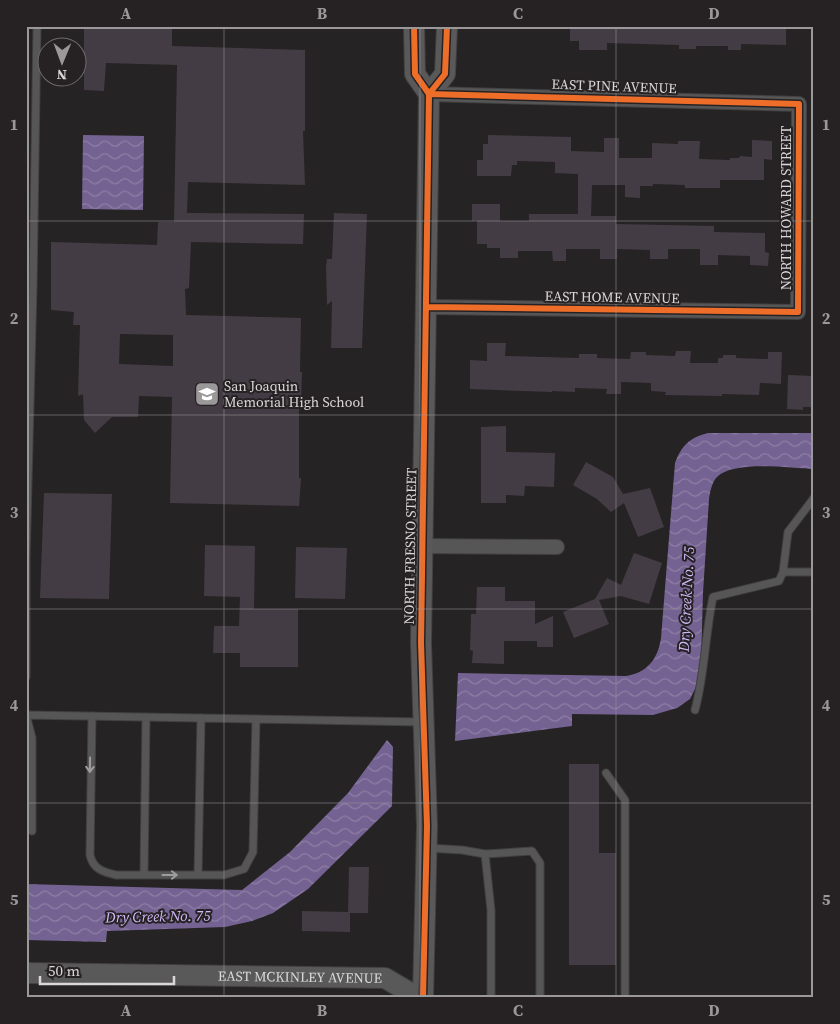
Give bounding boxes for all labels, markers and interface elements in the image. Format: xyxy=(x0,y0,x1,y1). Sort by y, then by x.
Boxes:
text: A xyxy=(121,2,132,24)
text: B xyxy=(317,2,328,24)
text: C xyxy=(513,2,523,24)
text: D xyxy=(708,2,720,24)
north arrow xyxy=(38,38,88,88)
text: N xyxy=(56,65,67,85)
street label: EAST PINE AVENUE xyxy=(551,74,677,98)
text: 1 xyxy=(10,113,18,135)
text: 1 xyxy=(822,113,830,135)
street label: NORTH HOWARD STREET xyxy=(776,125,796,290)
street label: EAST HOME AVENUE xyxy=(544,286,680,308)
text: 2 xyxy=(10,307,19,329)
text: 2 xyxy=(822,307,831,329)
place label: San Joaquin Memorial High School xyxy=(224,376,364,412)
school or university icon: San Joaquin Memorial High School xyxy=(194,381,220,407)
street label: NORTH FRESNO STREET xyxy=(399,467,421,624)
text: 3 xyxy=(10,501,19,523)
text: 3 xyxy=(822,501,831,523)
water label: Dry Creek No. 75 xyxy=(673,545,699,653)
text: 4 xyxy=(10,694,19,716)
text: 4 xyxy=(822,694,831,716)
one-way arrow xyxy=(86,757,95,773)
one-way arrow xyxy=(161,870,177,880)
text: 5 xyxy=(10,888,19,910)
text: 5 xyxy=(822,888,831,910)
water label: Dry Creek No. 75 xyxy=(104,905,211,927)
scale bar xyxy=(40,954,174,986)
text: 50 m xyxy=(48,960,80,981)
street label: EAST MCKINLEY AVENUE xyxy=(218,966,382,988)
text: A xyxy=(121,999,132,1021)
text: B xyxy=(317,999,328,1021)
text: C xyxy=(513,999,523,1021)
text: D xyxy=(708,999,720,1021)

